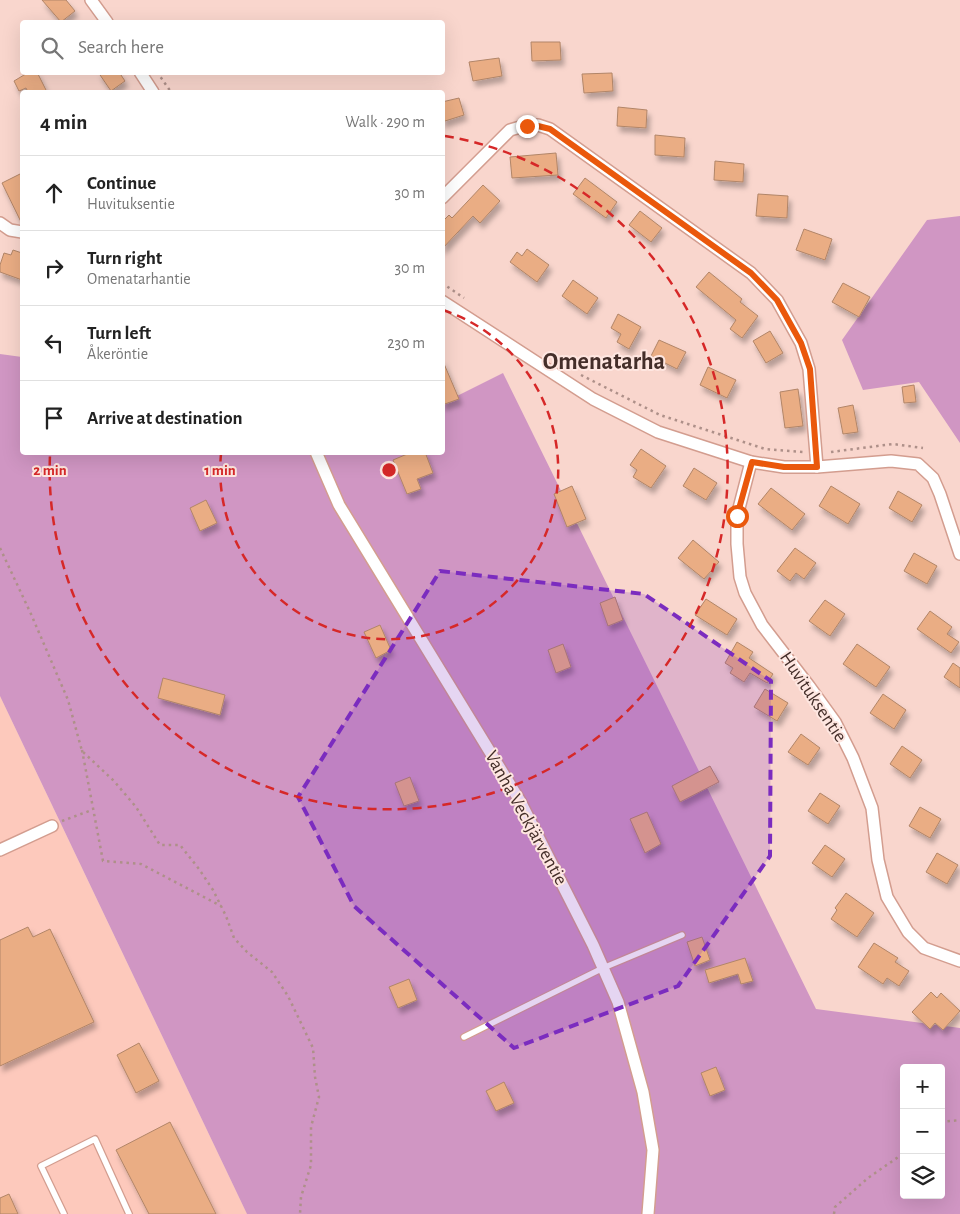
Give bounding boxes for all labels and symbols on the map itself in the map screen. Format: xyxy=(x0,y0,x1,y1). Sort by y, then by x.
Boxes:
route end xyxy=(516,115,539,138)
district label: Omenatarha xyxy=(543,350,665,374)
centre of rings xyxy=(380,461,398,479)
text: 2 min xyxy=(33,463,67,478)
text: 1 min xyxy=(204,463,236,478)
route start xyxy=(726,505,749,528)
street label: Huvituksentie xyxy=(776,648,850,746)
street label: Vanha Veckjärventie xyxy=(481,748,571,888)

